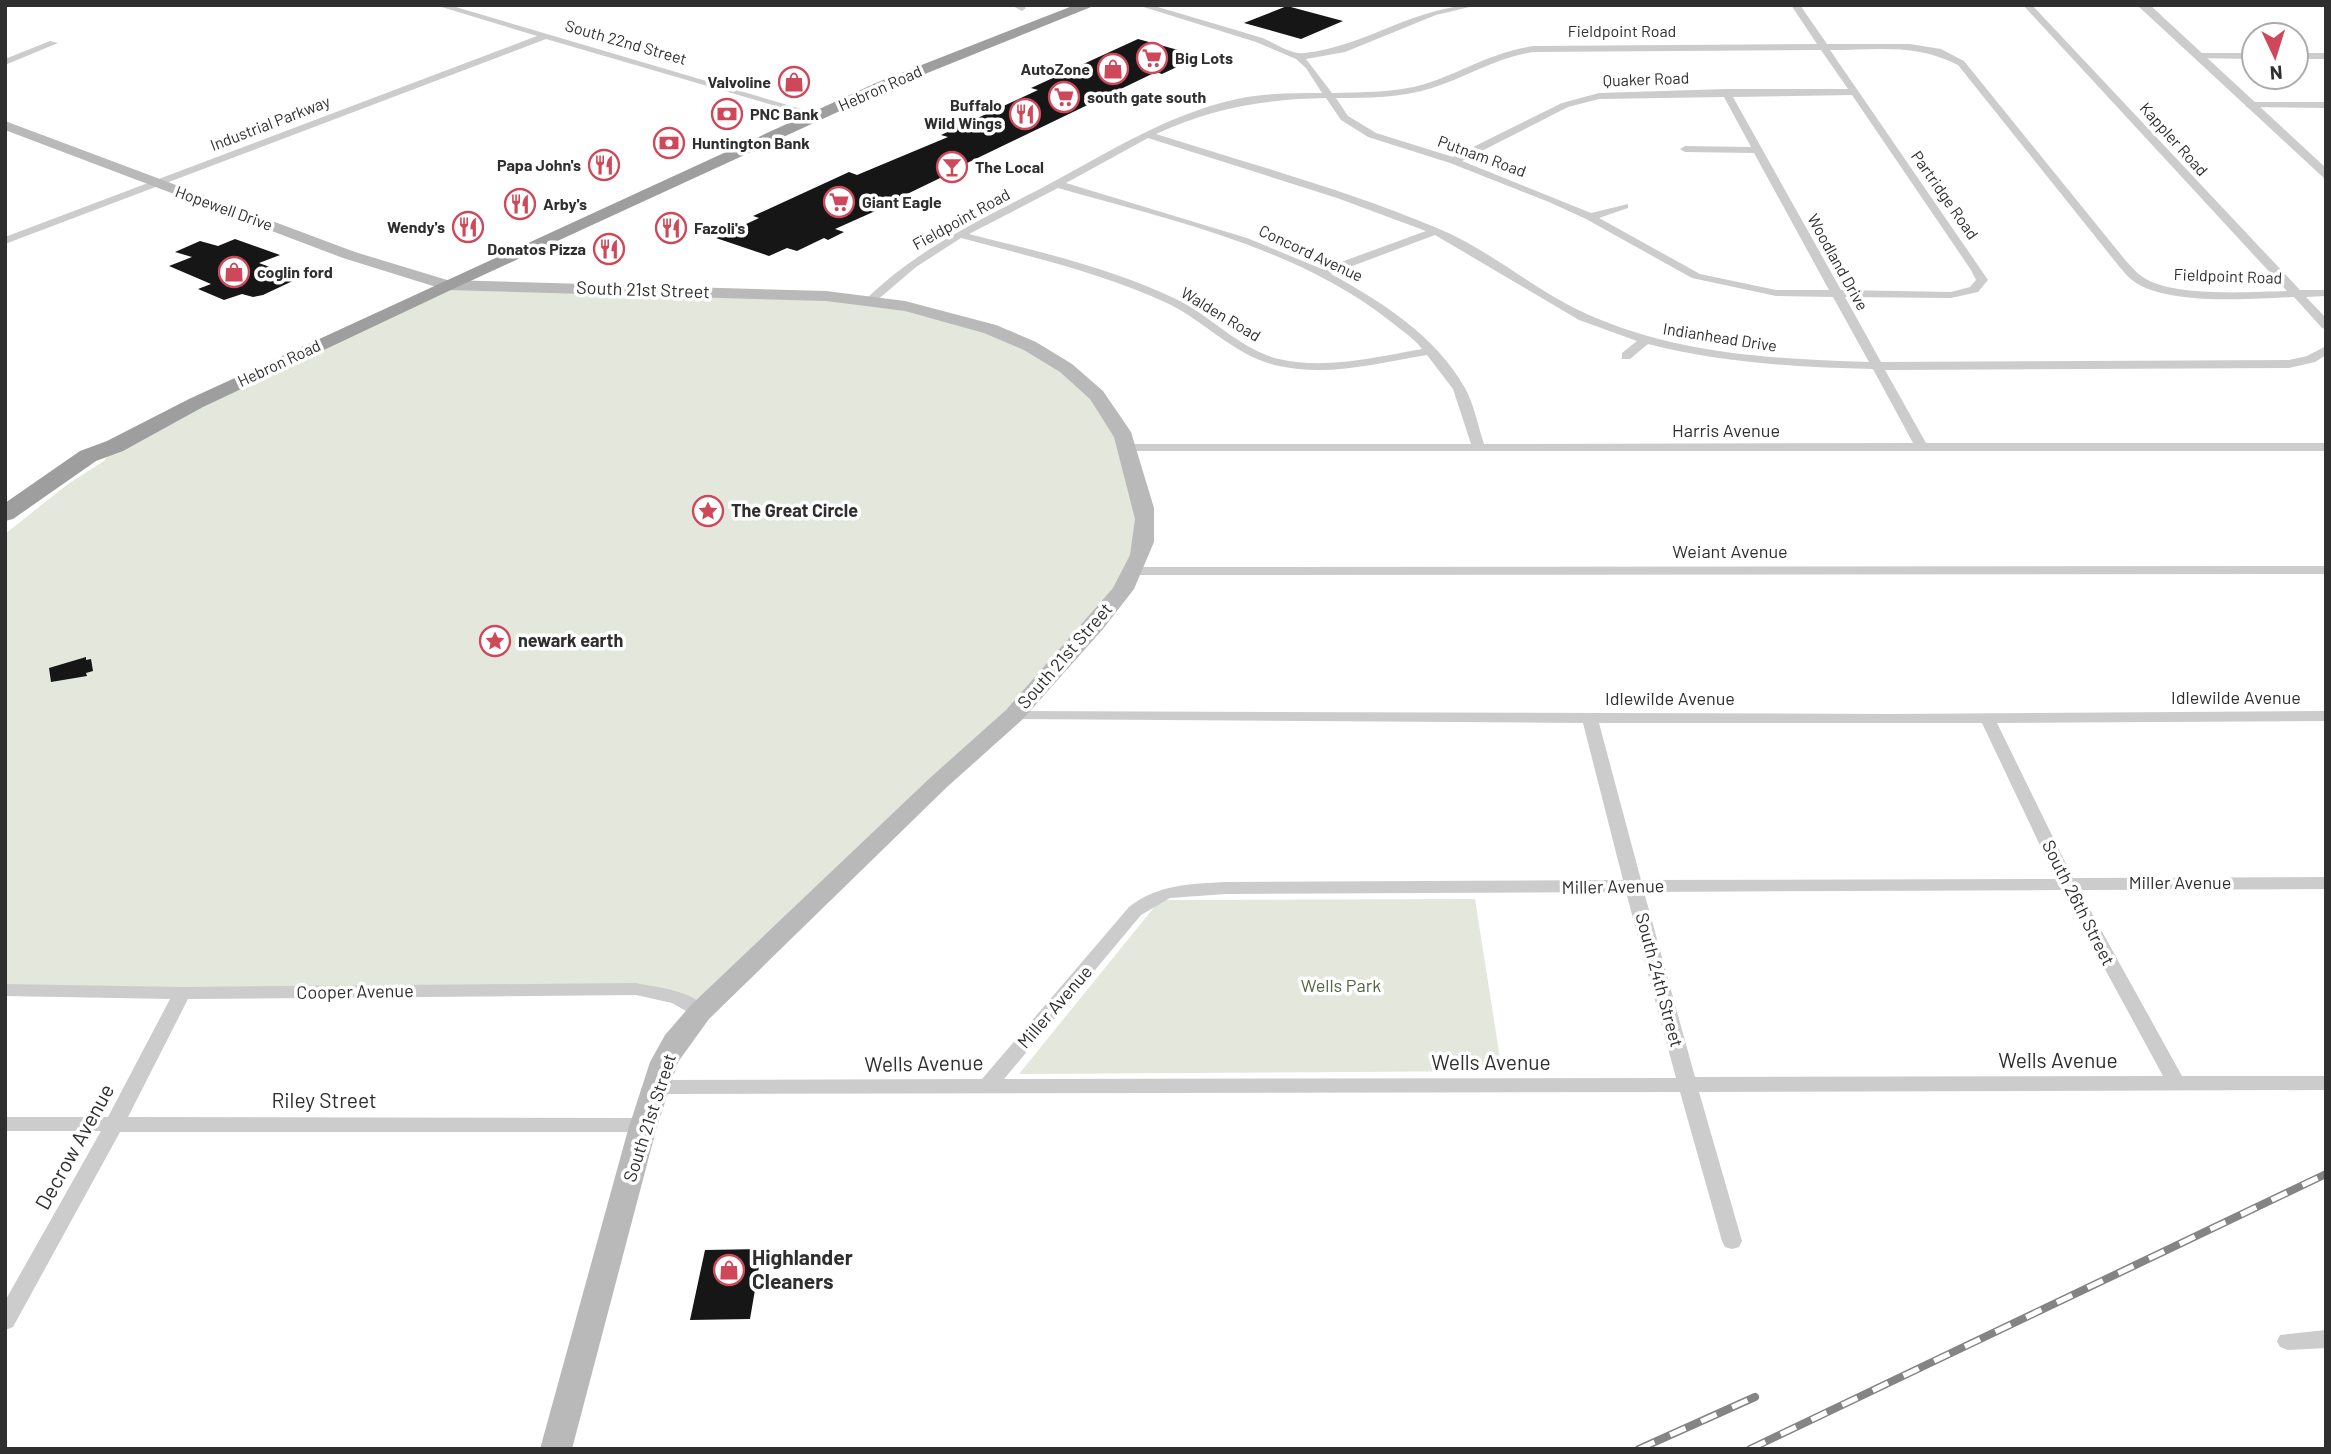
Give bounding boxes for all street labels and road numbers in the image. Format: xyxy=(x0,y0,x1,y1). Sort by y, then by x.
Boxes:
street label: South 22nd Street xyxy=(563,15,689,68)
street label: Fieldpoint Road xyxy=(1568,21,1676,40)
street label: Hebron Road xyxy=(835,61,924,114)
street label: Quaker Road xyxy=(1602,67,1690,90)
street label: Industrial Parkway xyxy=(207,91,333,154)
street label: Kappler Road xyxy=(2136,98,2212,179)
street label: Putnam Road xyxy=(1435,131,1529,180)
street label: Partridge Road xyxy=(1908,147,1983,243)
street label: Hopewell Drive xyxy=(173,181,275,234)
street label: Fieldpoint Road xyxy=(909,184,1013,253)
street label: Woodland Drive xyxy=(1804,210,1873,313)
street label: Concord Avenue xyxy=(1256,220,1366,285)
street label: Fieldpoint Road xyxy=(2173,264,2283,287)
street label: South 21st Street xyxy=(576,276,710,302)
street label: Walden Road xyxy=(1178,282,1265,345)
street label: Indianhead Drive xyxy=(1662,318,1778,355)
street label: Hebron Road xyxy=(234,335,323,390)
street label: Harris Avenue xyxy=(1672,419,1780,441)
street label: Weiant Avenue xyxy=(1672,540,1788,562)
street label: South 21st Street xyxy=(1012,598,1116,713)
street label: Idlewilde Avenue xyxy=(2171,686,2301,708)
street label: Idlewilde Avenue xyxy=(1605,687,1735,709)
street label: South 26th Street xyxy=(2038,836,2120,969)
street label: Miller Avenue xyxy=(2129,871,2231,893)
street label: Miller Avenue xyxy=(1561,874,1665,898)
street label: South 24th Street xyxy=(1631,910,1689,1049)
street label: Miller Avenue xyxy=(1012,960,1096,1052)
street label: Cooper Avenue xyxy=(296,979,414,1003)
street label: Wells Avenue xyxy=(1998,1047,2118,1072)
street label: Wells Avenue xyxy=(864,1049,984,1076)
street label: Wells Avenue xyxy=(1431,1049,1551,1074)
street label: South 21st Street xyxy=(618,1051,680,1185)
street label: Decrow Avenue xyxy=(29,1079,118,1213)
street label: Riley Street xyxy=(271,1087,377,1112)

